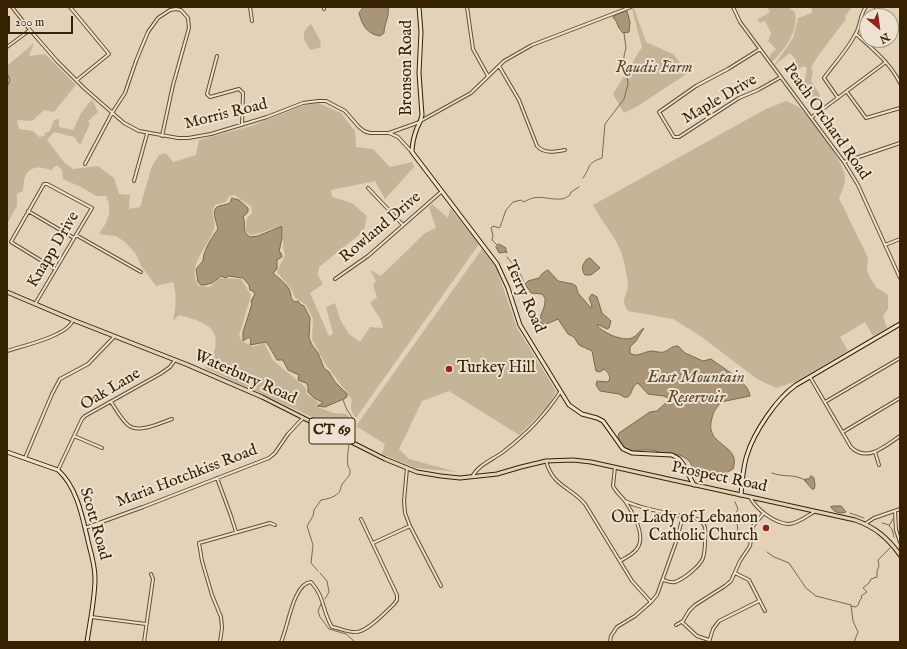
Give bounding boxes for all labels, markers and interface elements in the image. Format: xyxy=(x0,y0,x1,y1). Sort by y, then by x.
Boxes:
scale bar xyxy=(10,8,75,34)
north arrow xyxy=(859,8,899,48)
text: 200 m xyxy=(15,15,44,30)
street label: Bronson Road xyxy=(398,20,418,116)
text: N xyxy=(877,29,892,46)
park label: Raudis Farm xyxy=(615,59,693,79)
street label: Peach Orchard Road xyxy=(779,60,873,184)
street label: Maple Drive xyxy=(679,71,761,129)
street label: Morris Road xyxy=(183,95,269,135)
street label: Rowland Drive xyxy=(336,188,426,268)
street label: Knapp Drive xyxy=(24,209,84,291)
street label: Terry Road xyxy=(500,258,548,336)
street label: Waterbury Road xyxy=(191,347,299,409)
place label: Turkey Hill xyxy=(457,359,535,379)
marker: Turkey Hill xyxy=(444,364,454,374)
street label: Oak Lane xyxy=(78,365,144,415)
water label: East Mountain Reservoir xyxy=(647,369,745,409)
road number: CT 69 xyxy=(309,418,355,444)
street label: Maria Hotchkiss Road xyxy=(114,441,260,513)
street label: Prospect Road xyxy=(669,458,769,498)
street label: Scott Road xyxy=(75,486,113,562)
place label: Our Lady of Lebanon Catholic Church xyxy=(611,509,758,547)
marker: Our Lady of Lebanon Catholic Church xyxy=(761,523,771,533)

